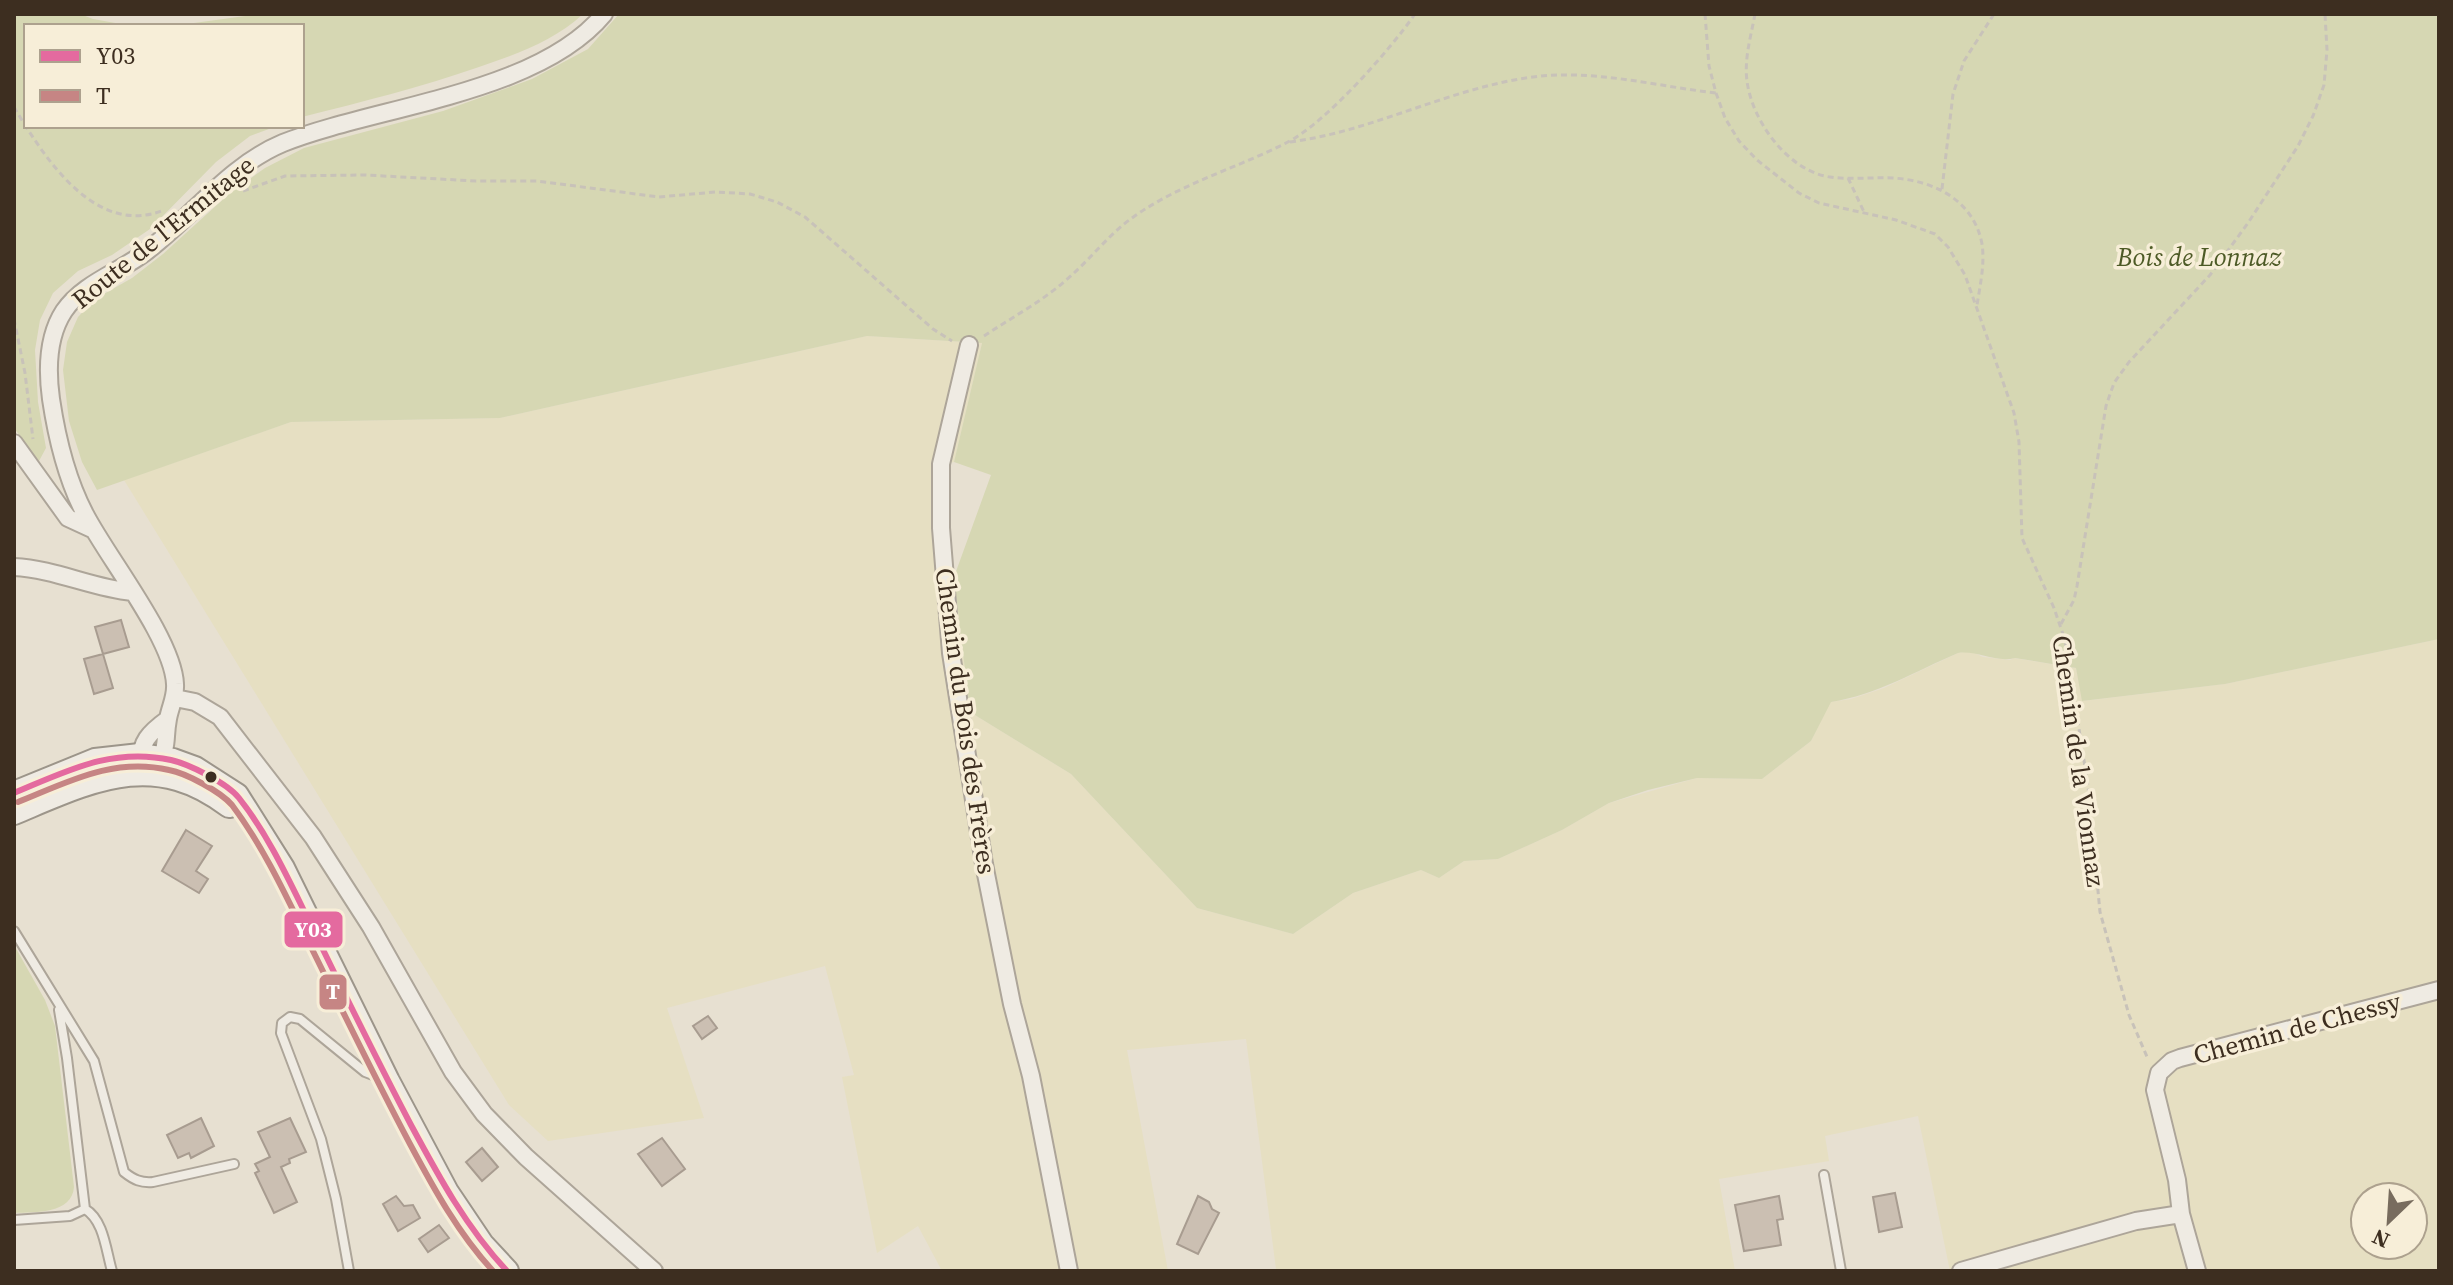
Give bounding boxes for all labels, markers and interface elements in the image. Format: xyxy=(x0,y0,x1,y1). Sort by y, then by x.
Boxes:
legend xyxy=(24,24,304,128)
text: Y03 xyxy=(96,39,135,72)
text: T xyxy=(96,79,111,112)
street label: Route de l'Ermitage xyxy=(64,147,262,317)
park label: Bois de Lonnaz xyxy=(2116,239,2282,275)
street label: Chemin du Bois des Frères xyxy=(927,566,1005,876)
street label: Chemin de la Vionnaz xyxy=(2044,633,2114,889)
unlabelled marker xyxy=(203,769,219,785)
line badge: Y03 xyxy=(283,910,344,949)
text: Y03 xyxy=(294,914,332,944)
line badge: T xyxy=(318,973,348,1011)
text: T xyxy=(326,976,340,1006)
street label: Chemin de Chessy xyxy=(2189,983,2405,1073)
north arrow xyxy=(2349,1181,2429,1261)
text: N xyxy=(2367,1222,2394,1256)

